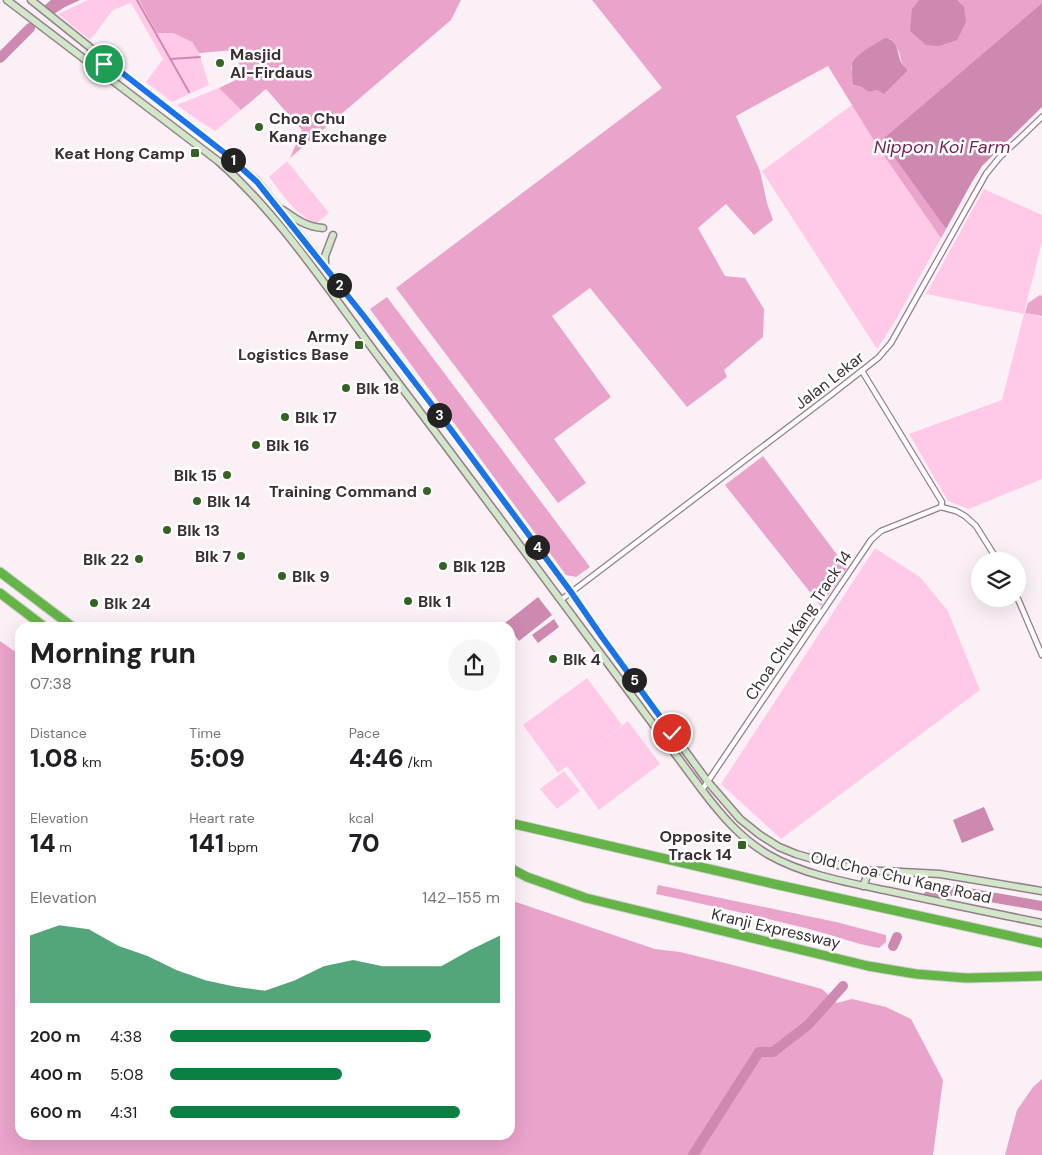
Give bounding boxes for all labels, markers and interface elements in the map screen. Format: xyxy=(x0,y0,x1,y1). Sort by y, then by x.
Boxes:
pin xyxy=(83,43,125,85)
place label: Masjid Al-Firdaus xyxy=(230,44,313,83)
icon: arrive xyxy=(90,50,118,78)
marker: Masjid Al-Firdaus xyxy=(214,57,226,69)
place label: Choa Chu Kang Exchange xyxy=(269,108,387,147)
marker: Choa Chu Kang Exchange xyxy=(253,121,265,133)
water label: Nippon Koi Farm xyxy=(874,135,1010,159)
place label: Keat Hong Camp xyxy=(55,143,185,164)
marker: Keat Hong Camp xyxy=(189,147,201,159)
pin: 1 xyxy=(220,148,246,172)
text: 1 xyxy=(231,151,236,169)
pin: 2 xyxy=(326,272,352,298)
text: 2 xyxy=(335,276,344,294)
place label: Army Logistics Base xyxy=(238,326,349,365)
marker: Army Logistics Base xyxy=(353,339,365,351)
street label: Jalan Lekar xyxy=(790,347,868,414)
place label: Blk 18 xyxy=(356,378,399,399)
marker: Blk 18 xyxy=(340,382,352,394)
pin: 3 xyxy=(426,402,452,428)
text: 3 xyxy=(435,406,444,424)
place label: Blk 17 xyxy=(295,407,337,428)
marker: Blk 17 xyxy=(279,411,291,423)
place label: Blk 16 xyxy=(266,435,309,456)
marker: Blk 16 xyxy=(250,439,262,451)
place label: Blk 15 xyxy=(174,465,217,486)
marker: Blk 15 xyxy=(221,469,233,481)
place label: Training Command xyxy=(269,481,417,502)
marker: Training Command xyxy=(421,485,433,497)
place label: Blk 14 xyxy=(207,491,251,512)
marker: Blk 14 xyxy=(191,495,203,507)
place label: Blk 13 xyxy=(177,520,220,541)
marker: Blk 13 xyxy=(161,524,173,536)
pin: 4 xyxy=(524,534,550,560)
text: 4 xyxy=(533,538,542,556)
place label: Blk 7 xyxy=(195,546,231,567)
street label: Choa Chu Kang Track 14 xyxy=(740,546,857,704)
place label: Blk 22 xyxy=(83,549,129,570)
marker: Blk 7 xyxy=(235,550,247,562)
map controls xyxy=(971,552,1026,607)
button: layers xyxy=(971,552,1026,607)
marker: Blk 22 xyxy=(133,553,145,565)
place label: Blk 12B xyxy=(453,556,506,577)
marker: Blk 12B xyxy=(437,560,449,572)
place label: Blk 9 xyxy=(292,566,330,587)
marker: Blk 9 xyxy=(276,570,288,582)
place label: Blk 1 xyxy=(418,591,451,612)
place label: Blk 24 xyxy=(104,593,151,614)
marker: Blk 1 xyxy=(402,595,414,607)
marker: Blk 24 xyxy=(88,597,100,609)
text: Morning run xyxy=(30,635,196,672)
button: share xyxy=(448,639,500,691)
place label: Blk 4 xyxy=(563,649,601,670)
marker: Blk 4 xyxy=(547,653,559,665)
pin: 5 xyxy=(622,668,646,692)
text: 5 xyxy=(630,671,639,689)
text: 07:38 xyxy=(30,673,72,694)
pin xyxy=(651,712,693,754)
icon: check xyxy=(658,719,686,747)
text: Distance xyxy=(30,724,87,742)
text: Time xyxy=(189,724,221,742)
text: Pace xyxy=(349,724,380,742)
text: 1.08 xyxy=(30,742,78,775)
text: 5:09 xyxy=(189,742,245,775)
text: 4:46 xyxy=(349,742,404,775)
text: km xyxy=(78,753,101,771)
text: /km xyxy=(404,753,433,771)
text: Elevation xyxy=(30,809,88,827)
text: Heart rate xyxy=(189,809,255,827)
text: kcal xyxy=(349,809,374,827)
place label: Opposite Track 14 xyxy=(659,826,732,865)
text: 14 xyxy=(30,827,56,860)
text: 141 xyxy=(189,827,224,860)
text: 70 xyxy=(349,827,380,860)
text: m xyxy=(56,838,72,856)
text: bpm xyxy=(224,838,258,856)
marker: Opposite Track 14 xyxy=(736,839,748,851)
street label: Old Choa Chu Kang Road xyxy=(809,846,993,909)
text: Elevation xyxy=(30,887,97,908)
text: 142–155 m xyxy=(422,887,500,908)
street label: Kranji Expressway xyxy=(709,903,843,954)
text: 200 m xyxy=(30,1026,81,1047)
text: 4:38 xyxy=(110,1026,142,1047)
text: 400 m xyxy=(30,1064,82,1085)
text: 5:08 xyxy=(110,1064,144,1085)
text: 600 m xyxy=(30,1102,82,1123)
text: 4:31 xyxy=(110,1102,137,1123)

